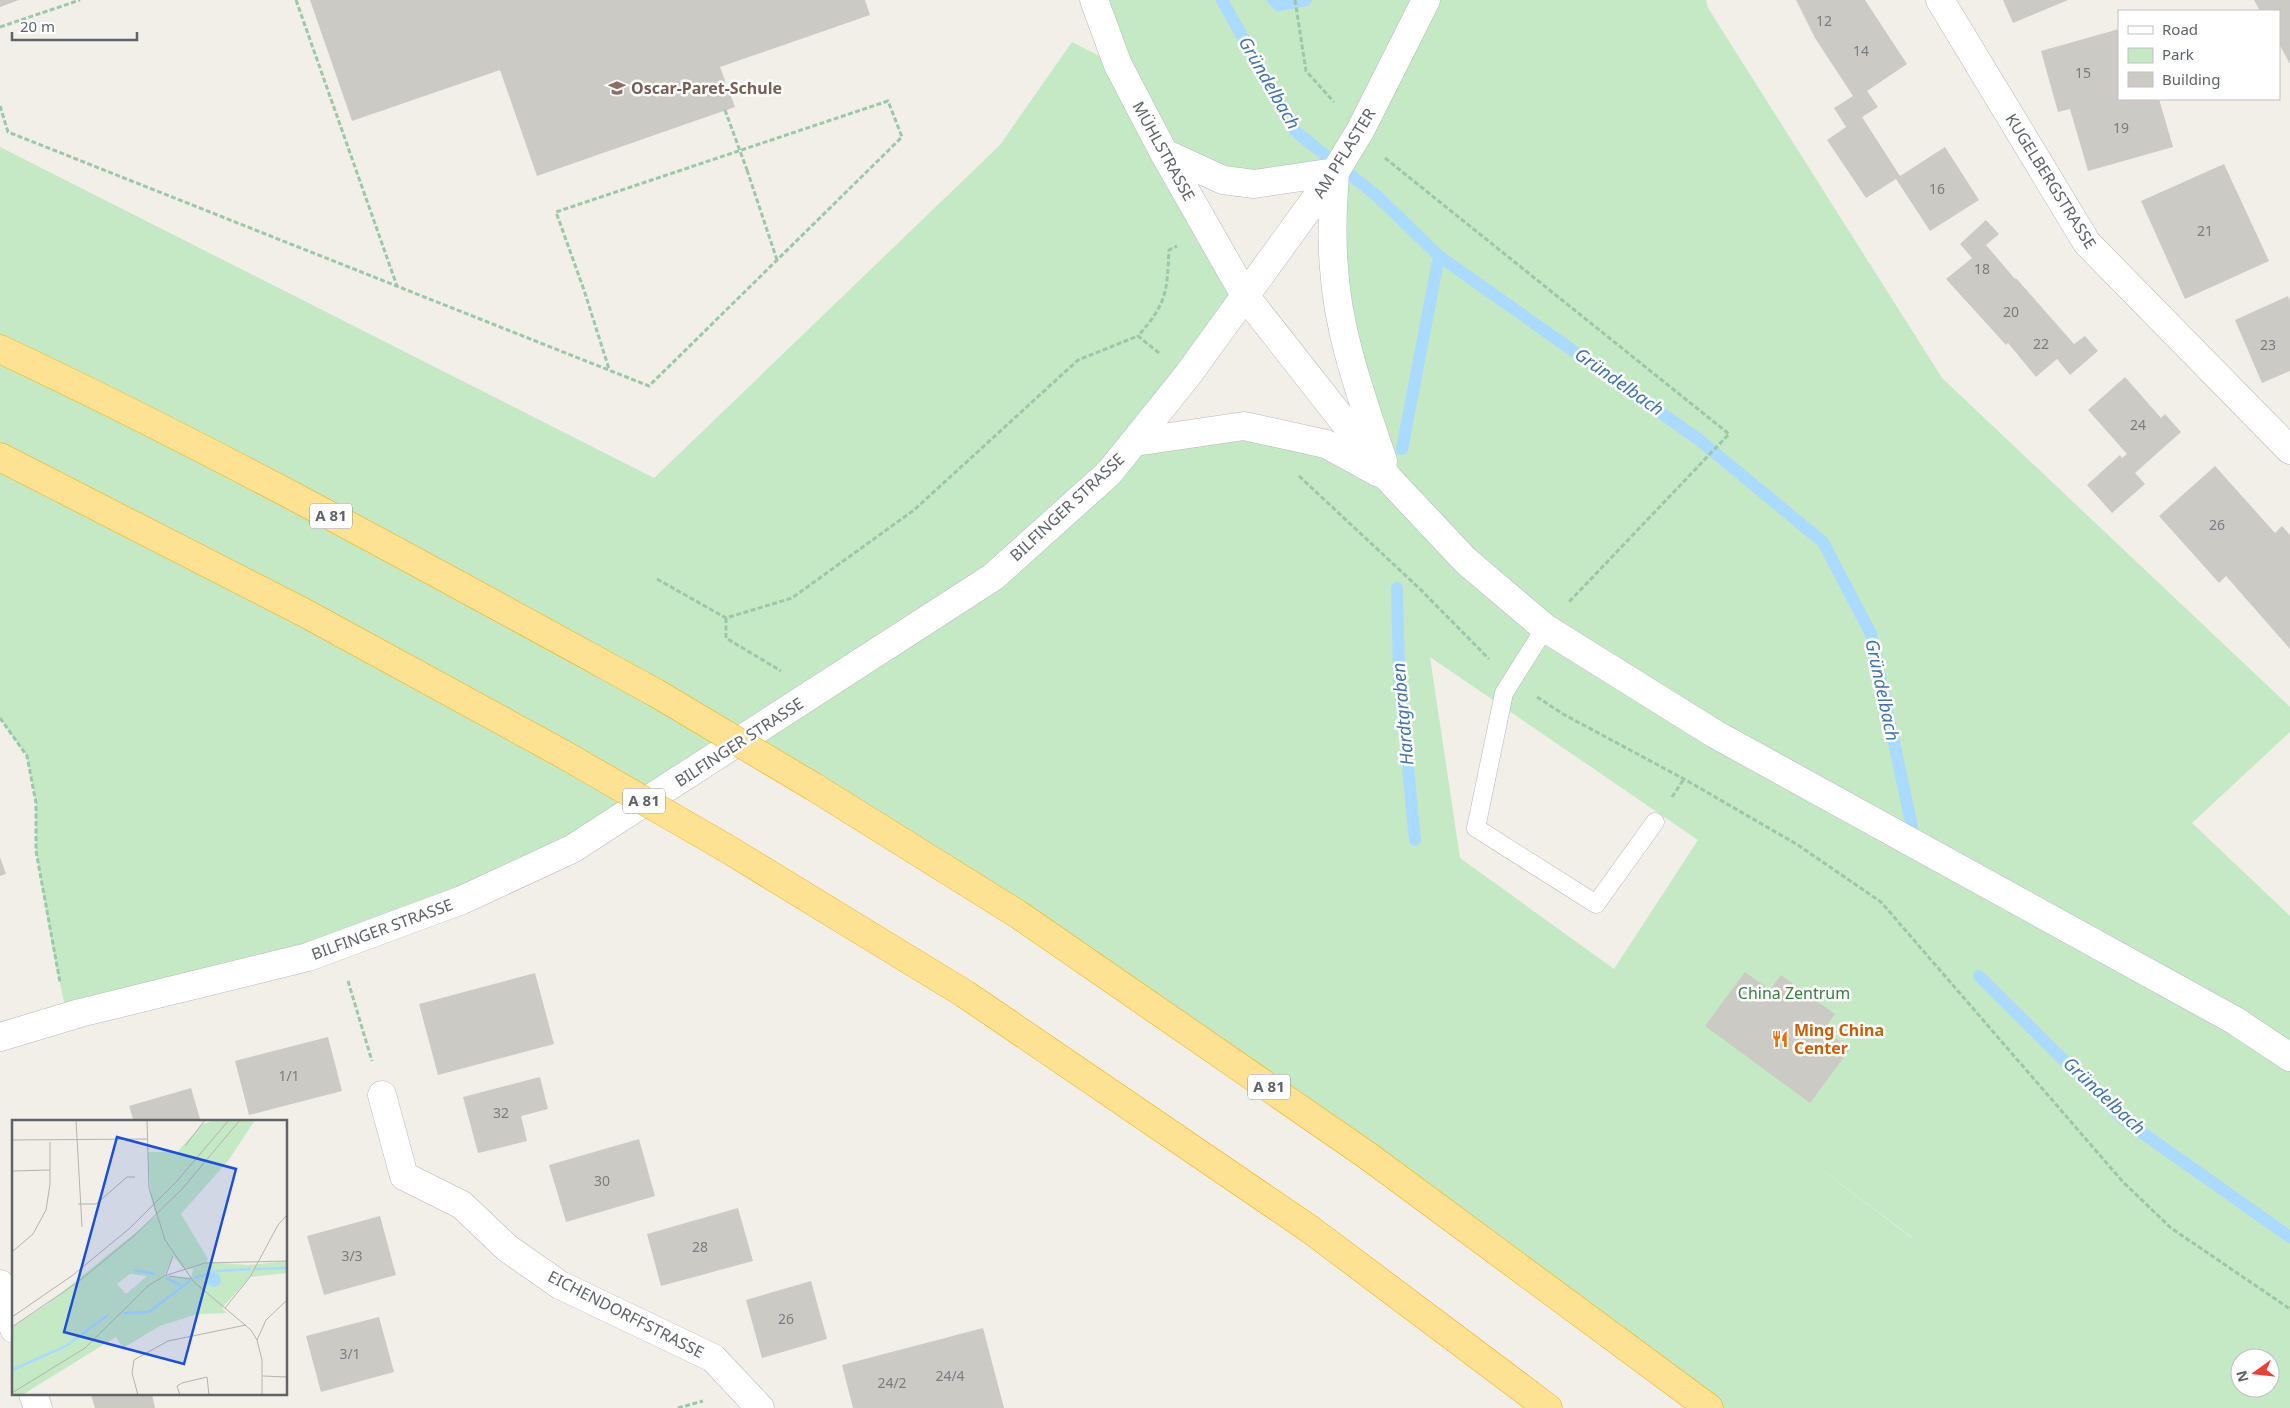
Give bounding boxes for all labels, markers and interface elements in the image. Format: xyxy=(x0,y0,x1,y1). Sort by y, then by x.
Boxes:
scale bar xyxy=(12,10,138,42)
legend xyxy=(2118,10,2280,100)
house number: 12 xyxy=(1816,11,1832,30)
text: 20 m xyxy=(20,16,55,36)
text: Road xyxy=(2162,19,2198,39)
water label: Gründelbach xyxy=(1234,32,1306,133)
house number: 14 xyxy=(1853,41,1869,60)
text: Park xyxy=(2162,44,2194,64)
house number: 15 xyxy=(2075,63,2091,82)
text: Building xyxy=(2162,69,2220,89)
place label: Oscar-Paret-Schule xyxy=(631,77,782,99)
school or university icon: Oscar-Paret-Schule xyxy=(607,78,627,98)
street label: MÜHLSTRASSE xyxy=(1128,97,1200,205)
street label: AM PFLASTER xyxy=(1308,104,1380,202)
street label: KUGELBERGSTRASSE xyxy=(2000,109,2102,253)
house number: 19 xyxy=(2113,118,2129,137)
house number: 16 xyxy=(1929,179,1945,198)
house number: 21 xyxy=(2197,221,2213,240)
house number: 18 xyxy=(1974,259,1990,278)
house number: 20 xyxy=(2003,302,2019,321)
house number: 22 xyxy=(2033,334,2049,353)
house number: 23 xyxy=(2260,335,2276,354)
water label: Gründelbach xyxy=(1570,342,1669,421)
house number: 24 xyxy=(2130,415,2146,434)
street label: BILFINGER STRASSE xyxy=(1005,448,1129,566)
road number: A 81 xyxy=(310,504,352,528)
house number: 26 xyxy=(2209,515,2225,534)
water label: Gründelbach xyxy=(1860,637,1905,743)
water label: Hardtgraben xyxy=(1386,662,1418,766)
street label: BILFINGER STRASSE xyxy=(670,692,808,792)
road number: A 81 xyxy=(623,788,665,814)
street label: BILFINGER STRASSE xyxy=(308,893,456,965)
park label: China Zentrum xyxy=(1738,982,1850,1004)
place label: Ming China Center xyxy=(1794,1019,1884,1059)
restaurant icon: Ming China Center xyxy=(1770,1029,1790,1049)
water label: Gründelbach xyxy=(2059,1051,2151,1139)
house number: 1/1 xyxy=(278,1066,300,1085)
road number: A 81 xyxy=(1248,1074,1290,1100)
house number: 32 xyxy=(493,1103,509,1122)
inset map xyxy=(12,1120,288,1396)
house number: 30 xyxy=(594,1171,610,1190)
house number: 28 xyxy=(692,1237,708,1256)
house number: 3/3 xyxy=(341,1246,363,1265)
street label: EICHENDORFFSTRASSE xyxy=(544,1265,708,1363)
house number: 26 xyxy=(778,1309,794,1328)
house number: 3/1 xyxy=(339,1344,361,1363)
north arrow xyxy=(2230,1348,2280,1398)
house number: 24/4 xyxy=(935,1366,965,1385)
text: N xyxy=(2231,1369,2253,1384)
house number: 24/2 xyxy=(877,1373,907,1392)

